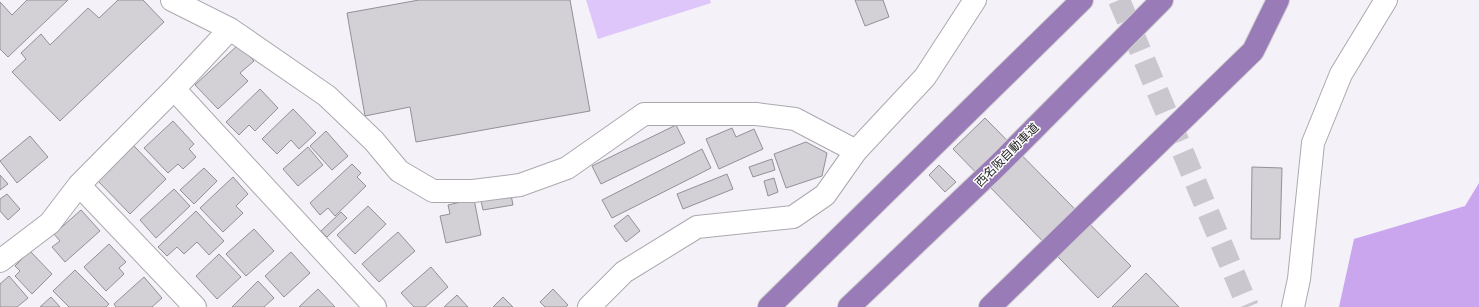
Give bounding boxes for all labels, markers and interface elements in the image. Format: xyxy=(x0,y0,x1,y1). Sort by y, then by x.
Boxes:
street label: 西名阪自動車道 xyxy=(972,120,1041,189)

